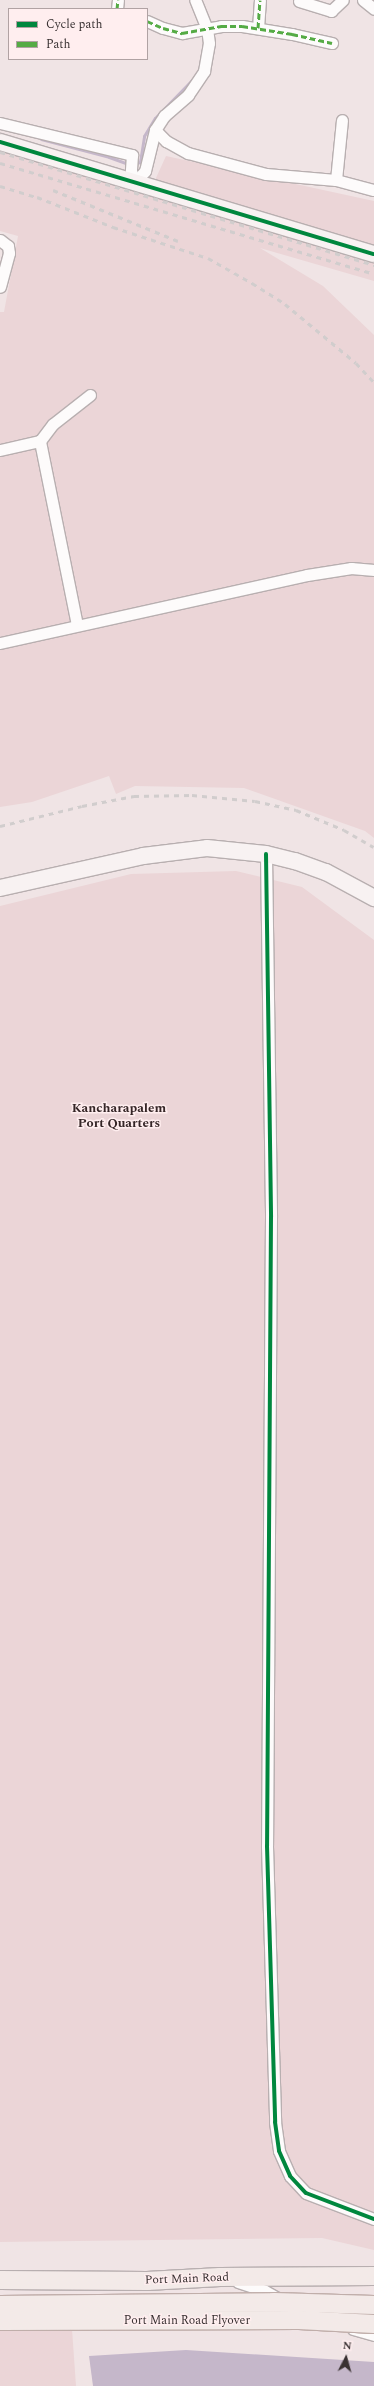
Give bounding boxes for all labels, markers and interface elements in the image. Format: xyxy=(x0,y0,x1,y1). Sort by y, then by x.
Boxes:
legend xyxy=(8,8,148,60)
text: Cycle path xyxy=(46,15,103,34)
text: Path xyxy=(46,35,71,54)
district label: Kancharapalem Port Quarters xyxy=(72,1101,166,1132)
street label: Port Main Road xyxy=(145,2270,229,2288)
street label: Port Main Road Flyover xyxy=(124,2314,250,2328)
text: N xyxy=(342,2337,353,2354)
north arrow xyxy=(326,2338,366,2378)

